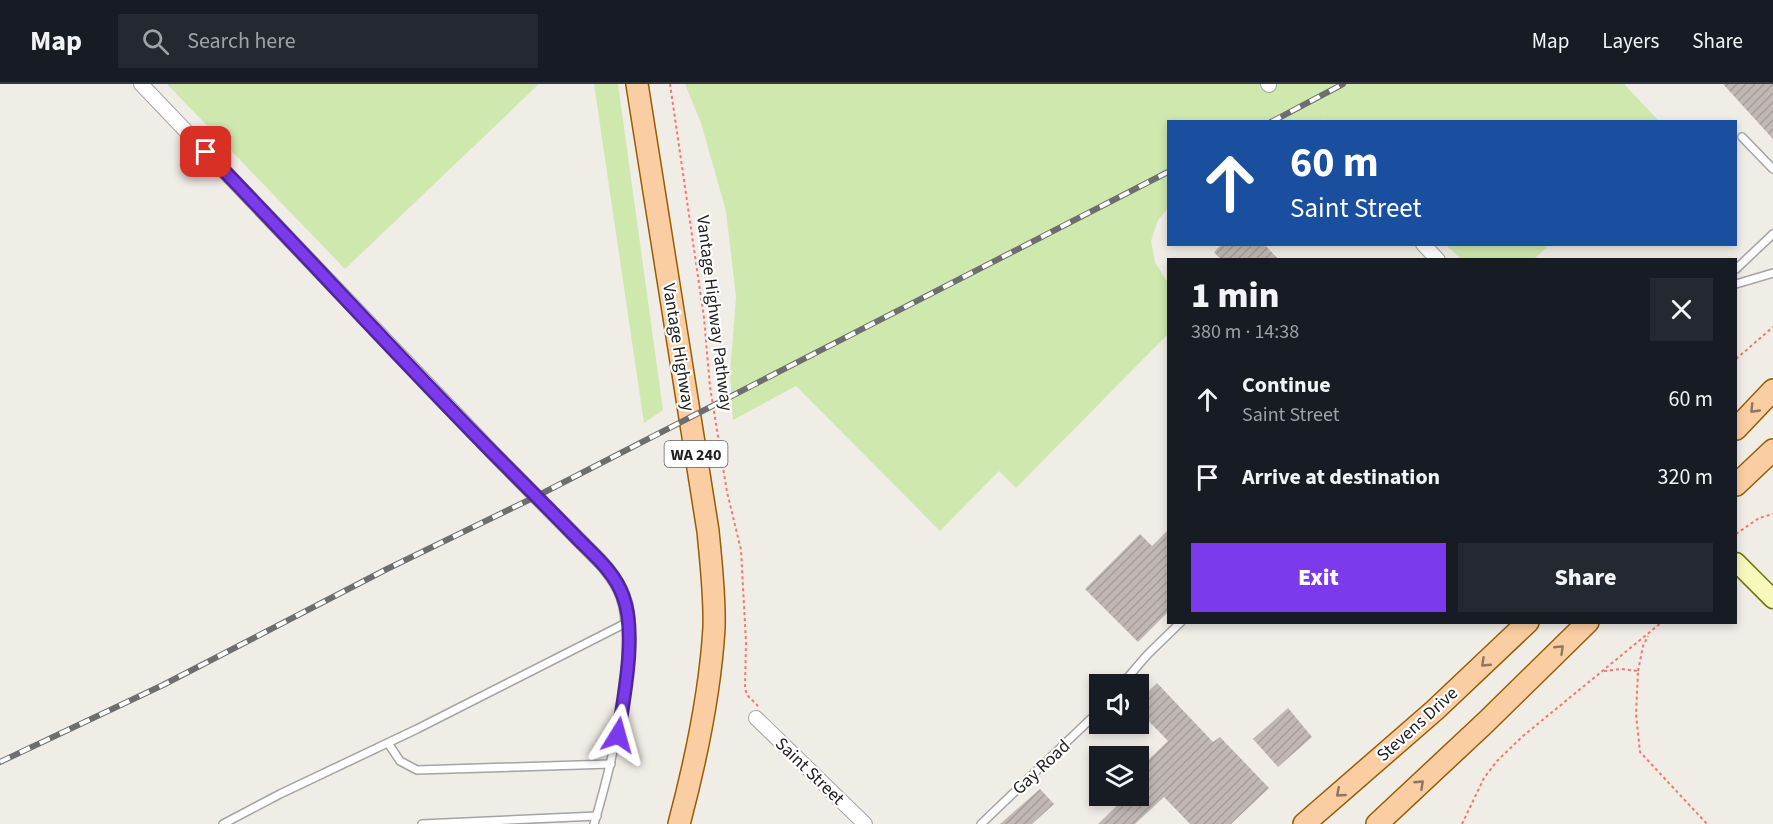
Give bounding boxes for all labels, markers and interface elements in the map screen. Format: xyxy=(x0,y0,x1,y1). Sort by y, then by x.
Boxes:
search box xyxy=(118,14,538,68)
text: Map xyxy=(30,21,82,61)
icon: search xyxy=(139,25,172,58)
text: Search here xyxy=(187,25,296,57)
text: Map xyxy=(1532,26,1569,56)
text: Layers xyxy=(1602,26,1659,56)
text: Share xyxy=(1692,26,1743,56)
pin xyxy=(180,126,231,177)
text: 60 m xyxy=(1290,133,1379,193)
icon: arrive xyxy=(189,135,222,168)
icon: ahead xyxy=(1191,144,1269,222)
text: Saint Street xyxy=(1290,189,1422,228)
street label: Vantage Highway Pathway xyxy=(690,214,739,413)
text: 1 min xyxy=(1191,270,1279,321)
button: close xyxy=(1650,278,1713,341)
street label: Vantage Highway xyxy=(656,281,701,413)
text: 380 m · 14:38 xyxy=(1191,318,1299,346)
text: Continue xyxy=(1242,369,1331,401)
icon: ahead xyxy=(1191,383,1224,416)
text: 60 m xyxy=(1668,383,1713,415)
text: Saint Street xyxy=(1242,401,1340,429)
one-way arrow xyxy=(1751,402,1762,413)
road number: WA 240 xyxy=(664,441,728,467)
icon: arrive xyxy=(1191,461,1224,494)
text: Arrive at destination xyxy=(1242,461,1440,493)
text: 320 m xyxy=(1658,461,1713,493)
button: Exit xyxy=(1191,543,1446,612)
button: Share xyxy=(1458,543,1713,612)
one-way arrow xyxy=(1553,645,1564,656)
one-way arrow xyxy=(1482,655,1493,666)
map controls xyxy=(1089,674,1149,806)
button: sound xyxy=(1089,674,1149,734)
street label: Stevens Drive xyxy=(1371,681,1463,768)
position arrow xyxy=(586,703,650,767)
street label: Saint Street xyxy=(769,732,850,811)
street label: Gay Road xyxy=(1007,734,1076,801)
button: layers xyxy=(1089,746,1149,806)
one-way arrow xyxy=(1413,780,1424,791)
one-way arrow xyxy=(1336,786,1347,797)

